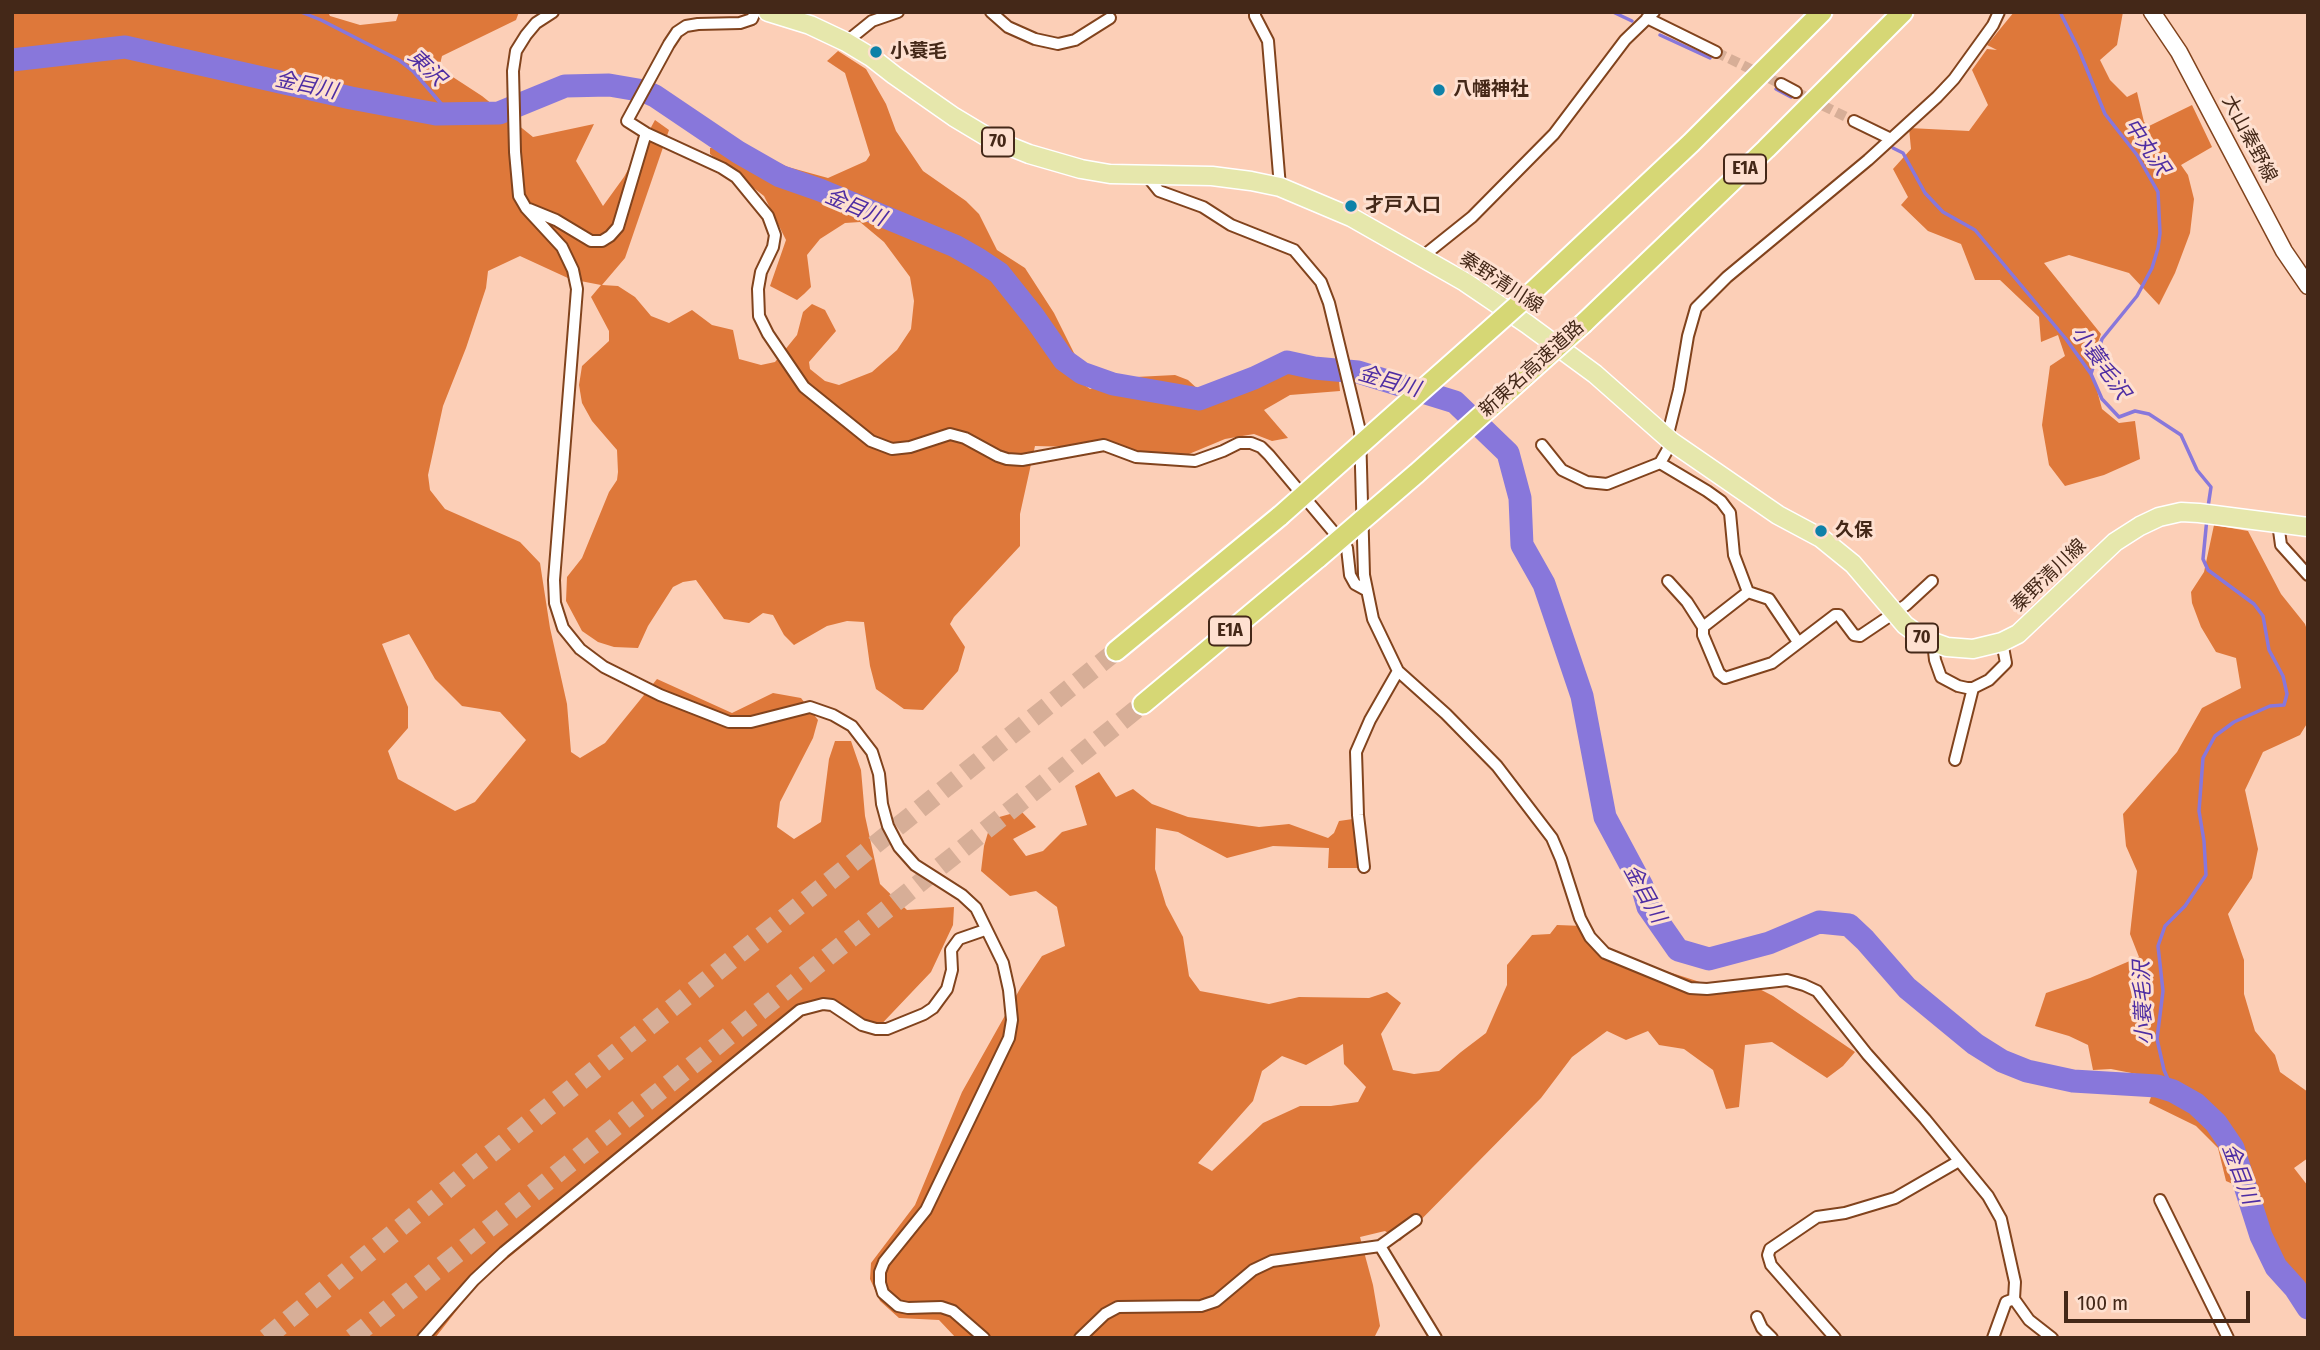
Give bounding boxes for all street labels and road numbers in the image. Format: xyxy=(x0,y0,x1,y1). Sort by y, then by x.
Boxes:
street label: 大山秦野線 xyxy=(2217,92,2281,186)
road number: 70 xyxy=(982,127,1014,156)
road number: E1A xyxy=(1724,154,1766,184)
street label: 秦野清川線 xyxy=(1455,248,1547,318)
street label: 新東名高速道路 xyxy=(1475,316,1589,422)
street label: 秦野清川線 xyxy=(2007,535,2091,617)
road number: E1A xyxy=(1209,616,1251,646)
road number: 70 xyxy=(1906,624,1938,652)

